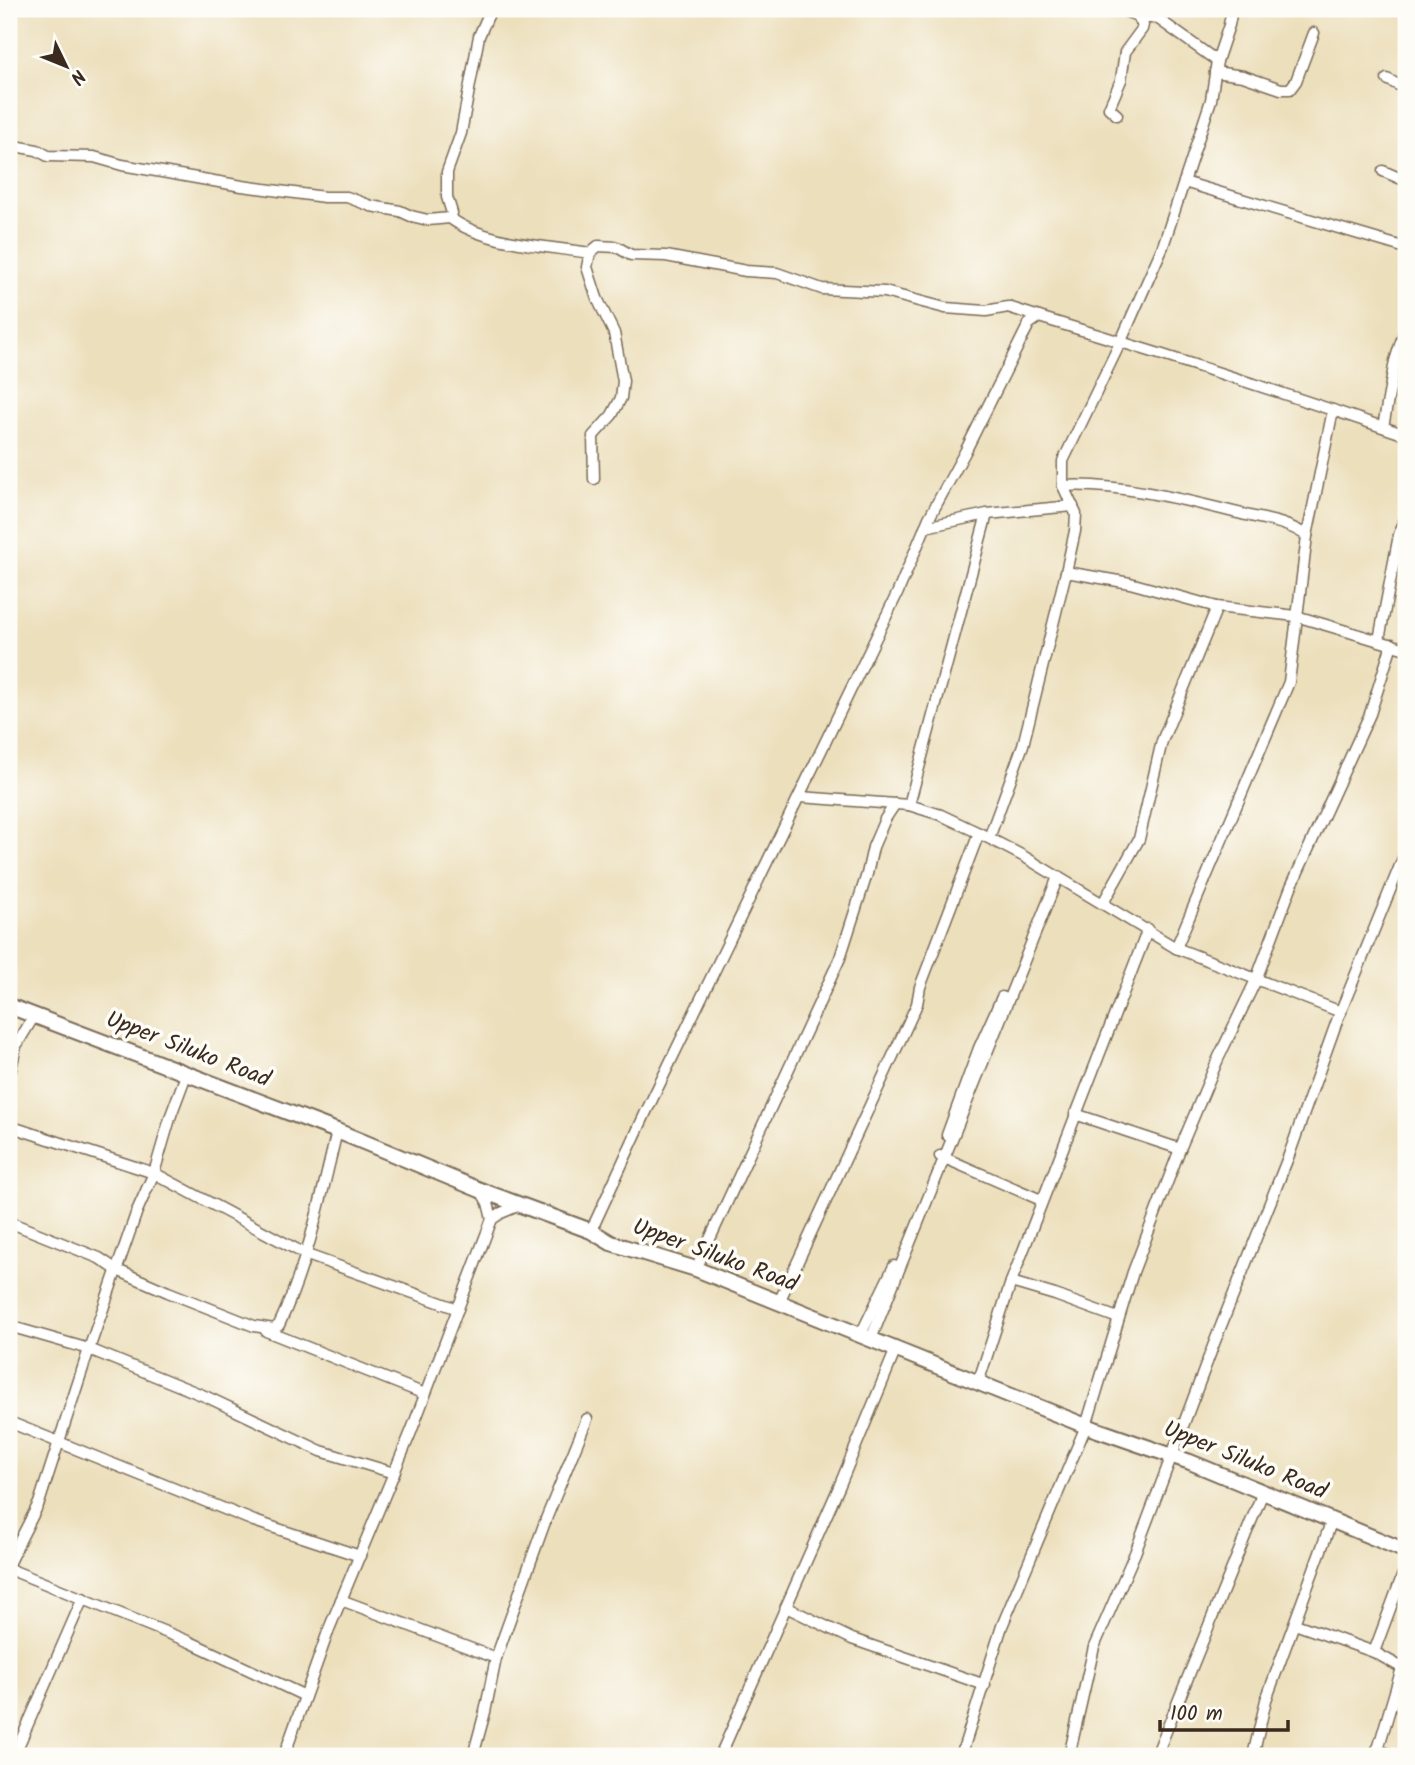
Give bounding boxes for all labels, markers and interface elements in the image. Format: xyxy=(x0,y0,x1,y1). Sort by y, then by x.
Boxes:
north arrow xyxy=(32,32,102,102)
text: N xyxy=(62,62,92,91)
street label: Upper Siluko Road xyxy=(100,1002,276,1098)
street label: Upper Siluko Road xyxy=(627,1209,803,1303)
street label: Upper Siluko Road xyxy=(1158,1412,1333,1510)
scale bar xyxy=(1160,1688,1287,1732)
text: 100 m xyxy=(1170,1698,1223,1731)

